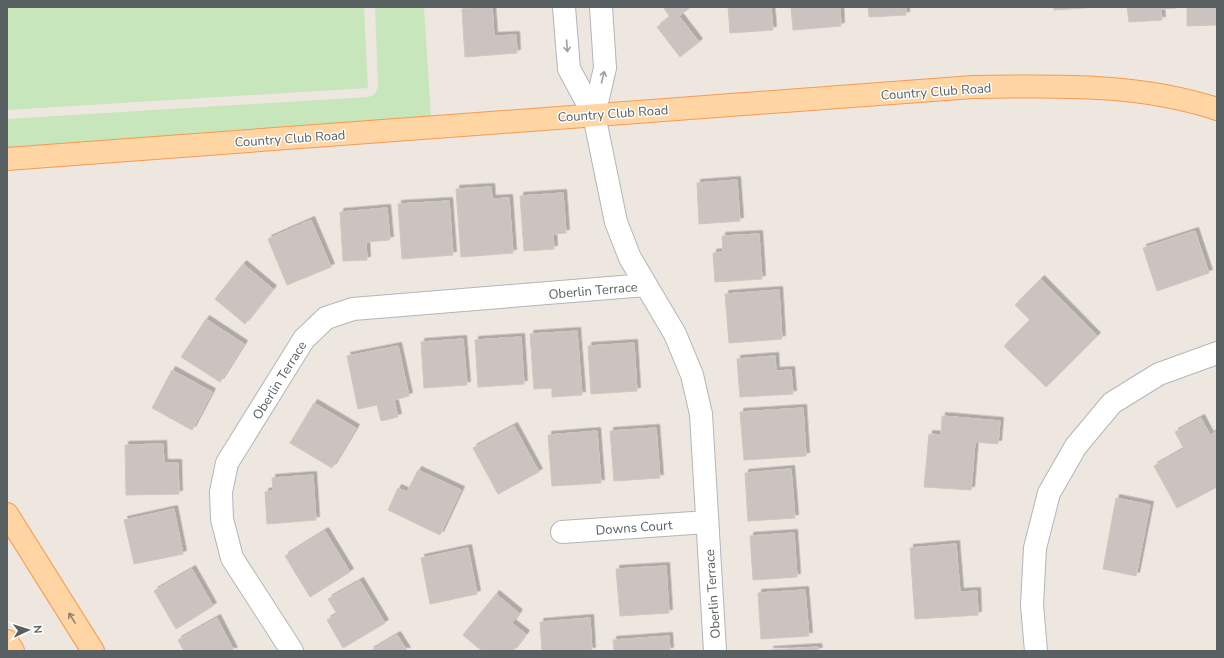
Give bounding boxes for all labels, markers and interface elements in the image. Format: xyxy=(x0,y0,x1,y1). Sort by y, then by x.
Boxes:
one-way arrow xyxy=(564,39,571,52)
one-way arrow xyxy=(599,70,607,83)
street label: Country Club Road xyxy=(880,79,992,105)
street label: Country Club Road xyxy=(557,101,669,127)
street label: Country Club Road xyxy=(234,126,346,152)
street label: Oberlin Terrace xyxy=(548,278,638,304)
street label: Oberlin Terrace xyxy=(249,338,311,423)
street label: Downs Court xyxy=(595,516,674,540)
street label: Oberlin Terrace xyxy=(701,549,725,639)
north arrow xyxy=(8,610,48,650)
one-way arrow xyxy=(68,613,76,624)
text: N xyxy=(30,625,45,634)

